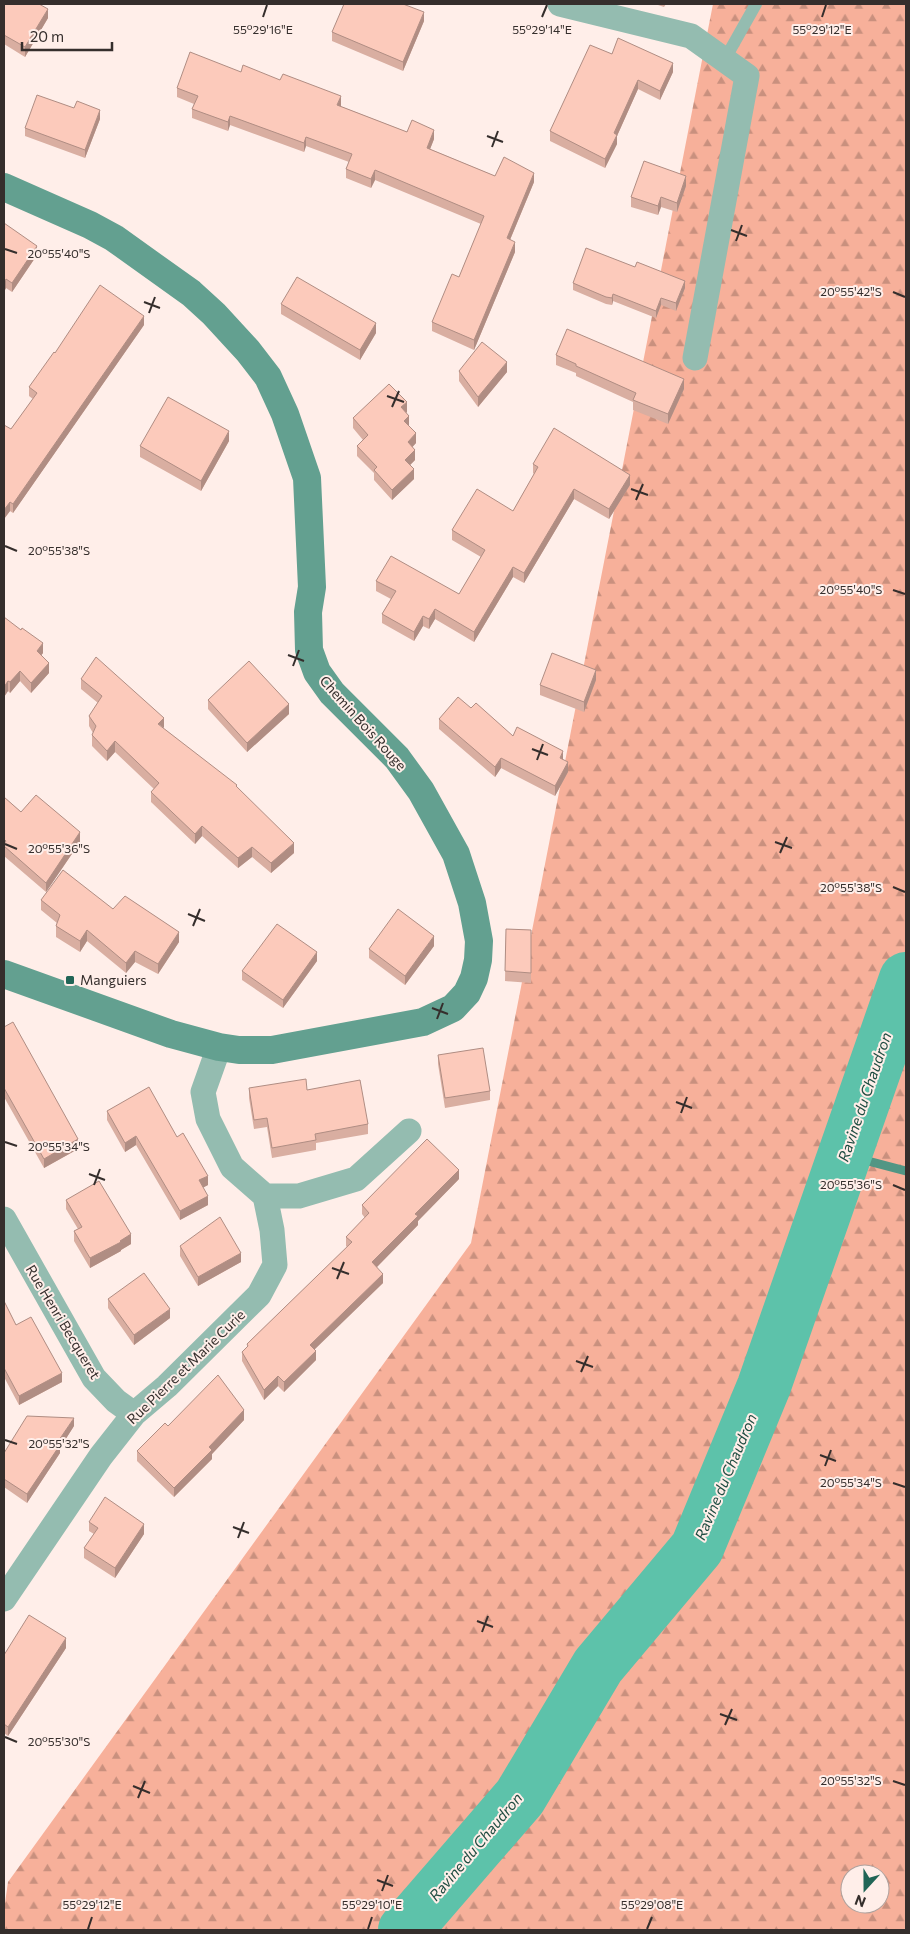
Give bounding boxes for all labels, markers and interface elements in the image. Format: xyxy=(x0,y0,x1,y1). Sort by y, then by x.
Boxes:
scale bar xyxy=(22,20,112,52)
text: 55°29'16"E xyxy=(233,22,293,36)
text: 55°29'14"E xyxy=(512,22,572,36)
text: 55°29'12"E xyxy=(792,22,852,36)
text: 20 m xyxy=(30,27,64,45)
text: 20°55'40"S xyxy=(28,246,90,260)
text: 20°55'42"S xyxy=(820,284,882,298)
text: 20°55'38"S xyxy=(28,543,90,557)
text: 20°55'40"S xyxy=(820,582,882,596)
street label: Chemin Bois Rouge xyxy=(316,672,410,774)
text: 20°55'36"S xyxy=(28,841,90,855)
text: 20°55'38"S xyxy=(820,880,882,894)
place label: Manguiers xyxy=(80,971,147,988)
marker: Manguiers xyxy=(64,974,76,986)
water label: Ravine du Chaudron xyxy=(834,1030,895,1164)
text: 20°55'34"S xyxy=(28,1139,90,1153)
text: 20°55'36"S xyxy=(820,1177,882,1191)
street label: Rue Henri Becqueret xyxy=(23,1262,104,1382)
street label: Rue Pierre et Marie Curie xyxy=(123,1306,248,1427)
water label: Ravine du Chaudron xyxy=(690,1411,760,1542)
text: 20°55'32"S xyxy=(28,1436,90,1450)
text: 20°55'34"S xyxy=(820,1475,882,1489)
text: 20°55'30"S xyxy=(28,1734,90,1748)
text: 20°55'32"S xyxy=(820,1773,882,1787)
water label: Ravine du Chaudron xyxy=(425,1789,526,1904)
north arrow xyxy=(840,1864,890,1914)
text: N xyxy=(852,1892,868,1911)
text: 55°29'12"E xyxy=(62,1897,122,1911)
text: 55°29'10"E xyxy=(342,1897,402,1911)
text: 55°29'08"E xyxy=(621,1897,683,1911)

